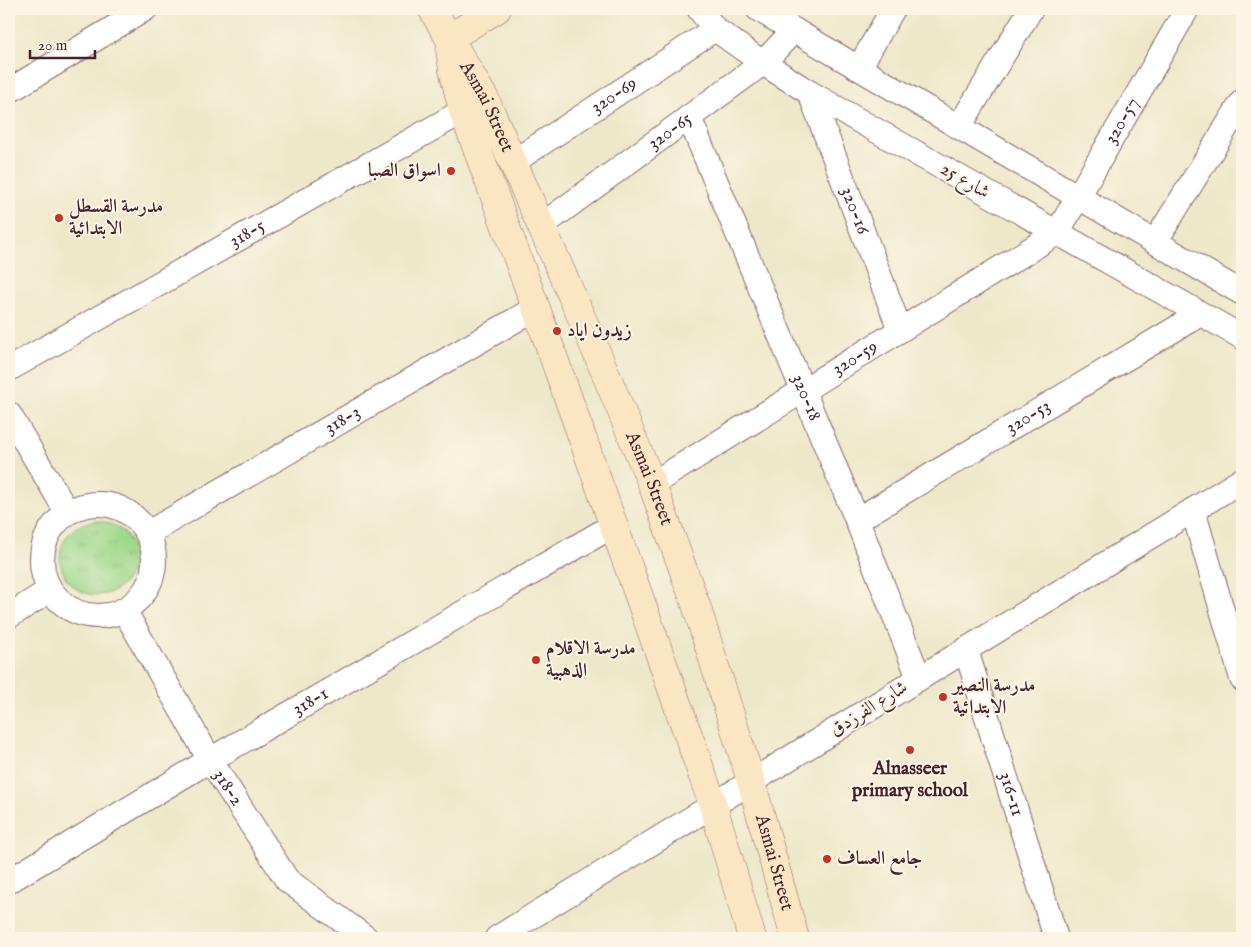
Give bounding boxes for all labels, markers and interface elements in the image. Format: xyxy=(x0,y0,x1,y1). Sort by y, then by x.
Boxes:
scale bar xyxy=(30,28,95,60)
text: 20 m xyxy=(38,36,68,55)
street label: Asmai Street xyxy=(453,56,519,156)
street label: 320-69 xyxy=(586,72,642,119)
street label: 320-57 xyxy=(1099,93,1145,149)
street label: 320-65 xyxy=(643,107,697,156)
street label: شارع 25 xyxy=(935,157,994,206)
place label: اسواق الصبا xyxy=(368,159,441,183)
marker: اسواق الصبا xyxy=(445,165,457,177)
street label: 320-16 xyxy=(835,183,875,239)
place label: مدرسة القسطل الابتدائية xyxy=(69,195,163,241)
marker: مدرسة القسطل الابتدائية xyxy=(53,212,65,224)
street label: 318-5 xyxy=(225,214,270,253)
place label: زيدون اياد xyxy=(567,319,632,343)
marker: زيدون اياد xyxy=(551,325,563,337)
street label: 320-59 xyxy=(828,335,882,381)
street label: 320-18 xyxy=(786,370,826,425)
street label: 320-53 xyxy=(1002,394,1055,440)
street label: 318-3 xyxy=(320,400,365,440)
street label: Asmai Street xyxy=(619,427,678,529)
place label: مدرسة الاقلام الذهبية xyxy=(546,637,636,683)
marker: مدرسة الاقلام الذهبية xyxy=(530,654,542,666)
place label: مدرسة النصير الابتدائية xyxy=(951,674,1035,720)
street label: شارع الفرزدق xyxy=(826,676,914,744)
street label: 318-1 xyxy=(288,682,333,721)
marker: مدرسة النصير الابتدائية xyxy=(937,691,949,703)
marker: Alnasseer primary school xyxy=(904,744,916,756)
place label: Alnasseer primary school xyxy=(851,757,969,803)
street label: 318-2 xyxy=(207,765,249,811)
street label: 316-11 xyxy=(993,769,1029,819)
street label: Asmai Street xyxy=(749,811,799,914)
place label: جامع العساف xyxy=(837,847,922,875)
marker: جامع العساف xyxy=(821,853,833,865)

